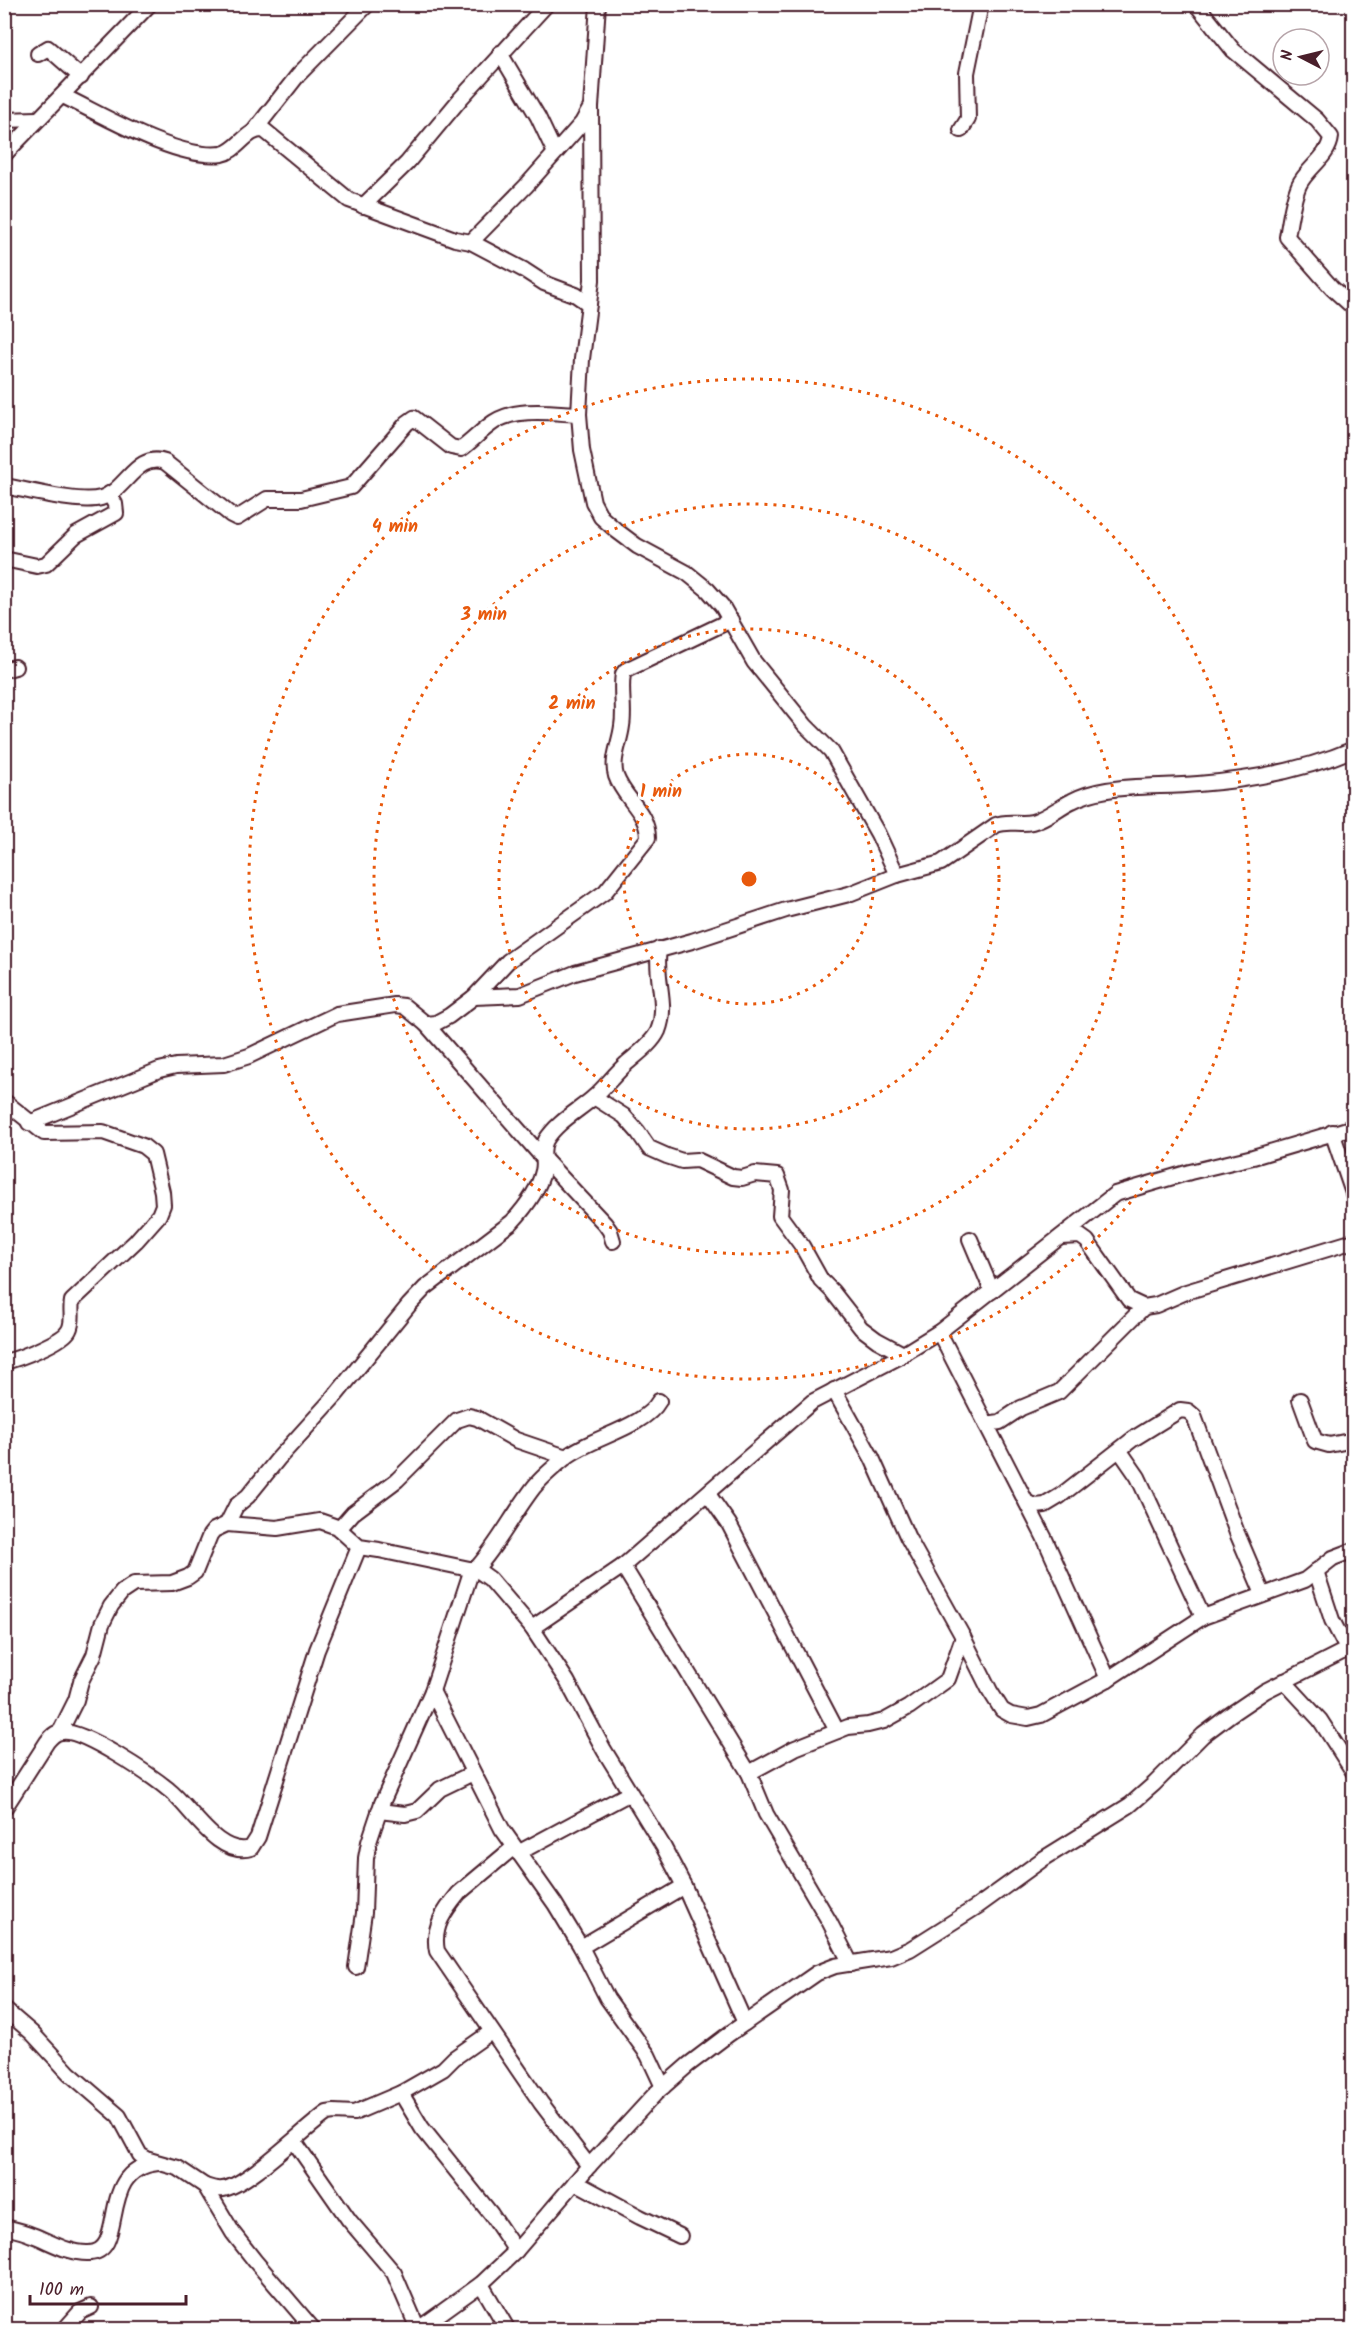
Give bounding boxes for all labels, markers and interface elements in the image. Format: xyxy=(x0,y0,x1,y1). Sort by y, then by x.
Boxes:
north arrow xyxy=(1271,27,1331,87)
text: N xyxy=(1275,49,1301,62)
text: 4 min xyxy=(372,513,418,542)
text: 3 min xyxy=(460,601,507,630)
text: 2 min xyxy=(549,690,595,719)
text: 1 min xyxy=(640,778,682,807)
centre of rings xyxy=(739,869,759,889)
scale bar xyxy=(30,2268,186,2306)
text: 100 m xyxy=(39,2276,84,2305)

